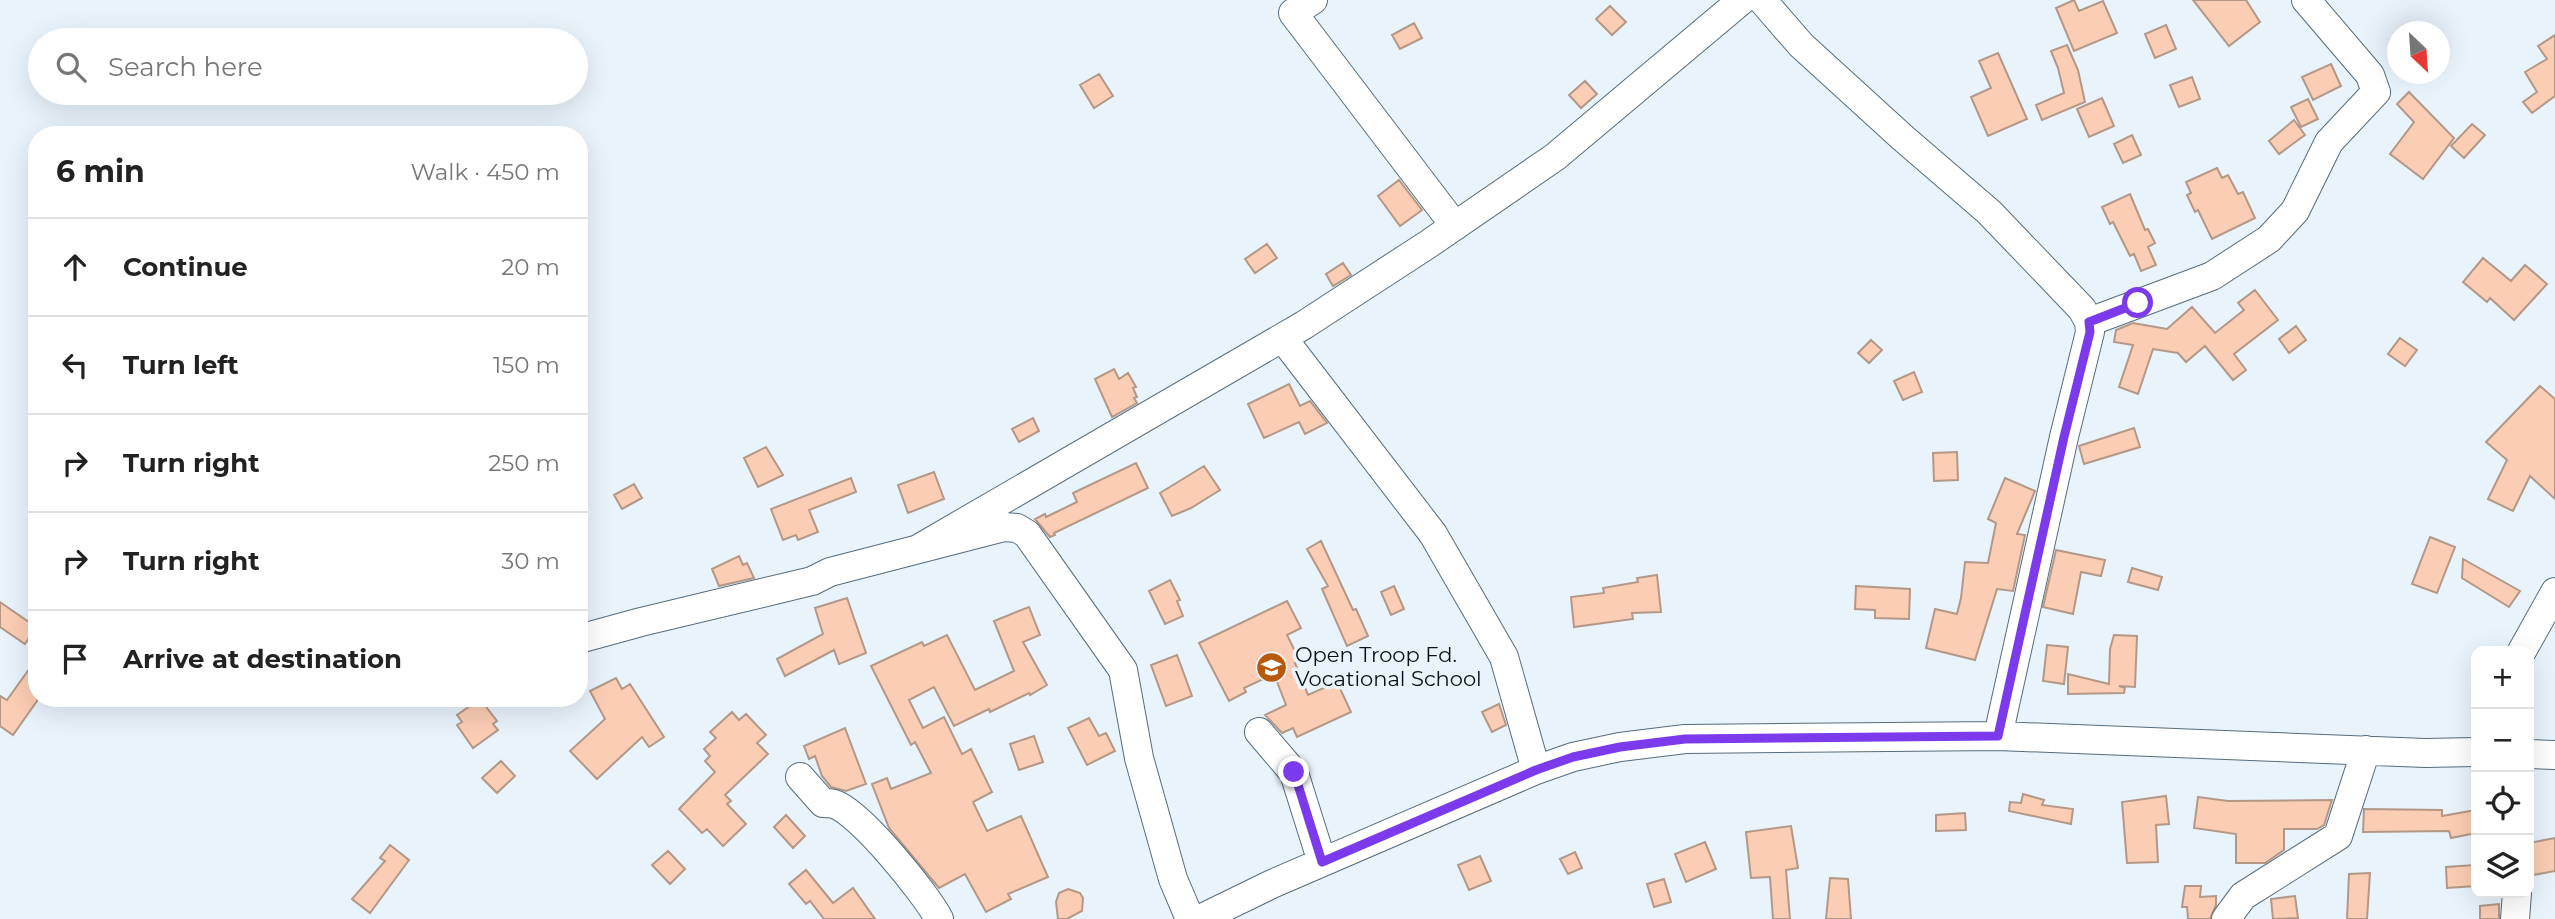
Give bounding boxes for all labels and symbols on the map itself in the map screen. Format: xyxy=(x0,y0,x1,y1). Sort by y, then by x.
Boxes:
north arrow xyxy=(2387,21,2450,84)
route start xyxy=(2122,287,2153,318)
place label: Open Troop Fd. Vocational School xyxy=(1295,642,1482,691)
school or university icon: Open Troop Fd. Vocational School xyxy=(1255,650,1289,684)
route end xyxy=(1278,756,1309,787)

